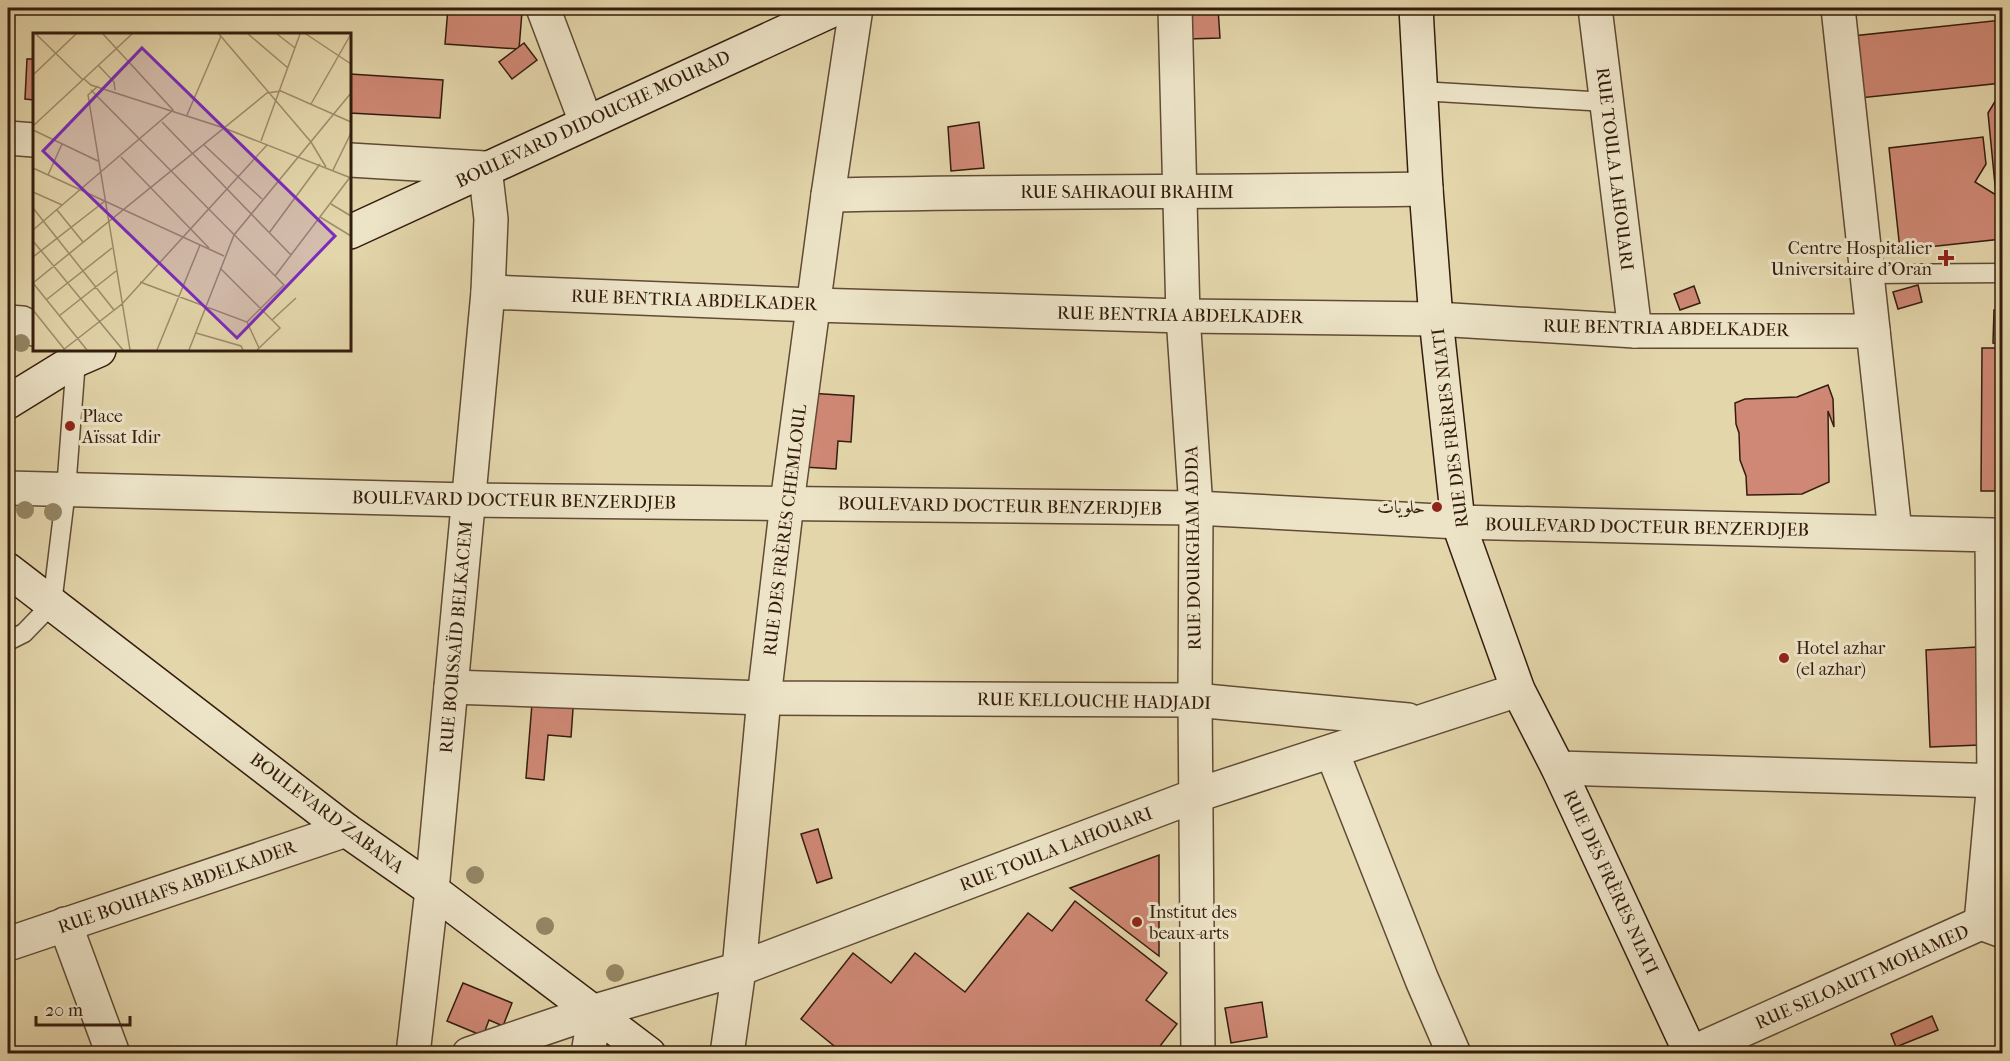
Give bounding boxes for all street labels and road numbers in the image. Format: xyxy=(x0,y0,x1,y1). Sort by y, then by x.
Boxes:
street label: BOULEVARD DIDOUCHE MOURAD xyxy=(453,46,734,193)
street label: RUE TOULA LAHOUARI xyxy=(1592,66,1637,272)
street label: RUE SAHRAOUI BRAHIM xyxy=(1020,182,1234,203)
street label: RUE BENTRIA ABDELKADER xyxy=(571,286,818,315)
street label: RUE BENTRIA ABDELKADER xyxy=(1057,303,1304,328)
street label: RUE BENTRIA ABDELKADER xyxy=(1543,316,1790,341)
street label: RUE DES FRÈRES NIATI xyxy=(1427,327,1473,529)
street label: RUE DES FRÈRES CHEMLOUL xyxy=(759,403,811,657)
street label: RUE DOURGHAM ADDA xyxy=(1181,445,1206,651)
street label: BOULEVARD DOCTEUR BENZERDJEB xyxy=(352,487,676,514)
street label: BOULEVARD DOCTEUR BENZERDJEB xyxy=(838,493,1162,520)
street label: BOULEVARD DOCTEUR BENZERDJEB xyxy=(1485,514,1809,541)
street label: RUE BOUSSAÏD BELKACEM xyxy=(435,520,477,754)
street label: RUE KELLOUCHE HADJADI xyxy=(977,689,1211,714)
street label: BOULEVARD ZABANA xyxy=(246,749,408,878)
street label: RUE DES FRÈRES NIATI xyxy=(1559,786,1663,978)
street label: RUE TOULA LAHOUARI xyxy=(957,803,1156,896)
street label: RUE BOUHAFS ABDELKADER xyxy=(55,836,300,938)
street label: RUE SELOAUTI MOHAMED xyxy=(1752,921,1972,1034)

